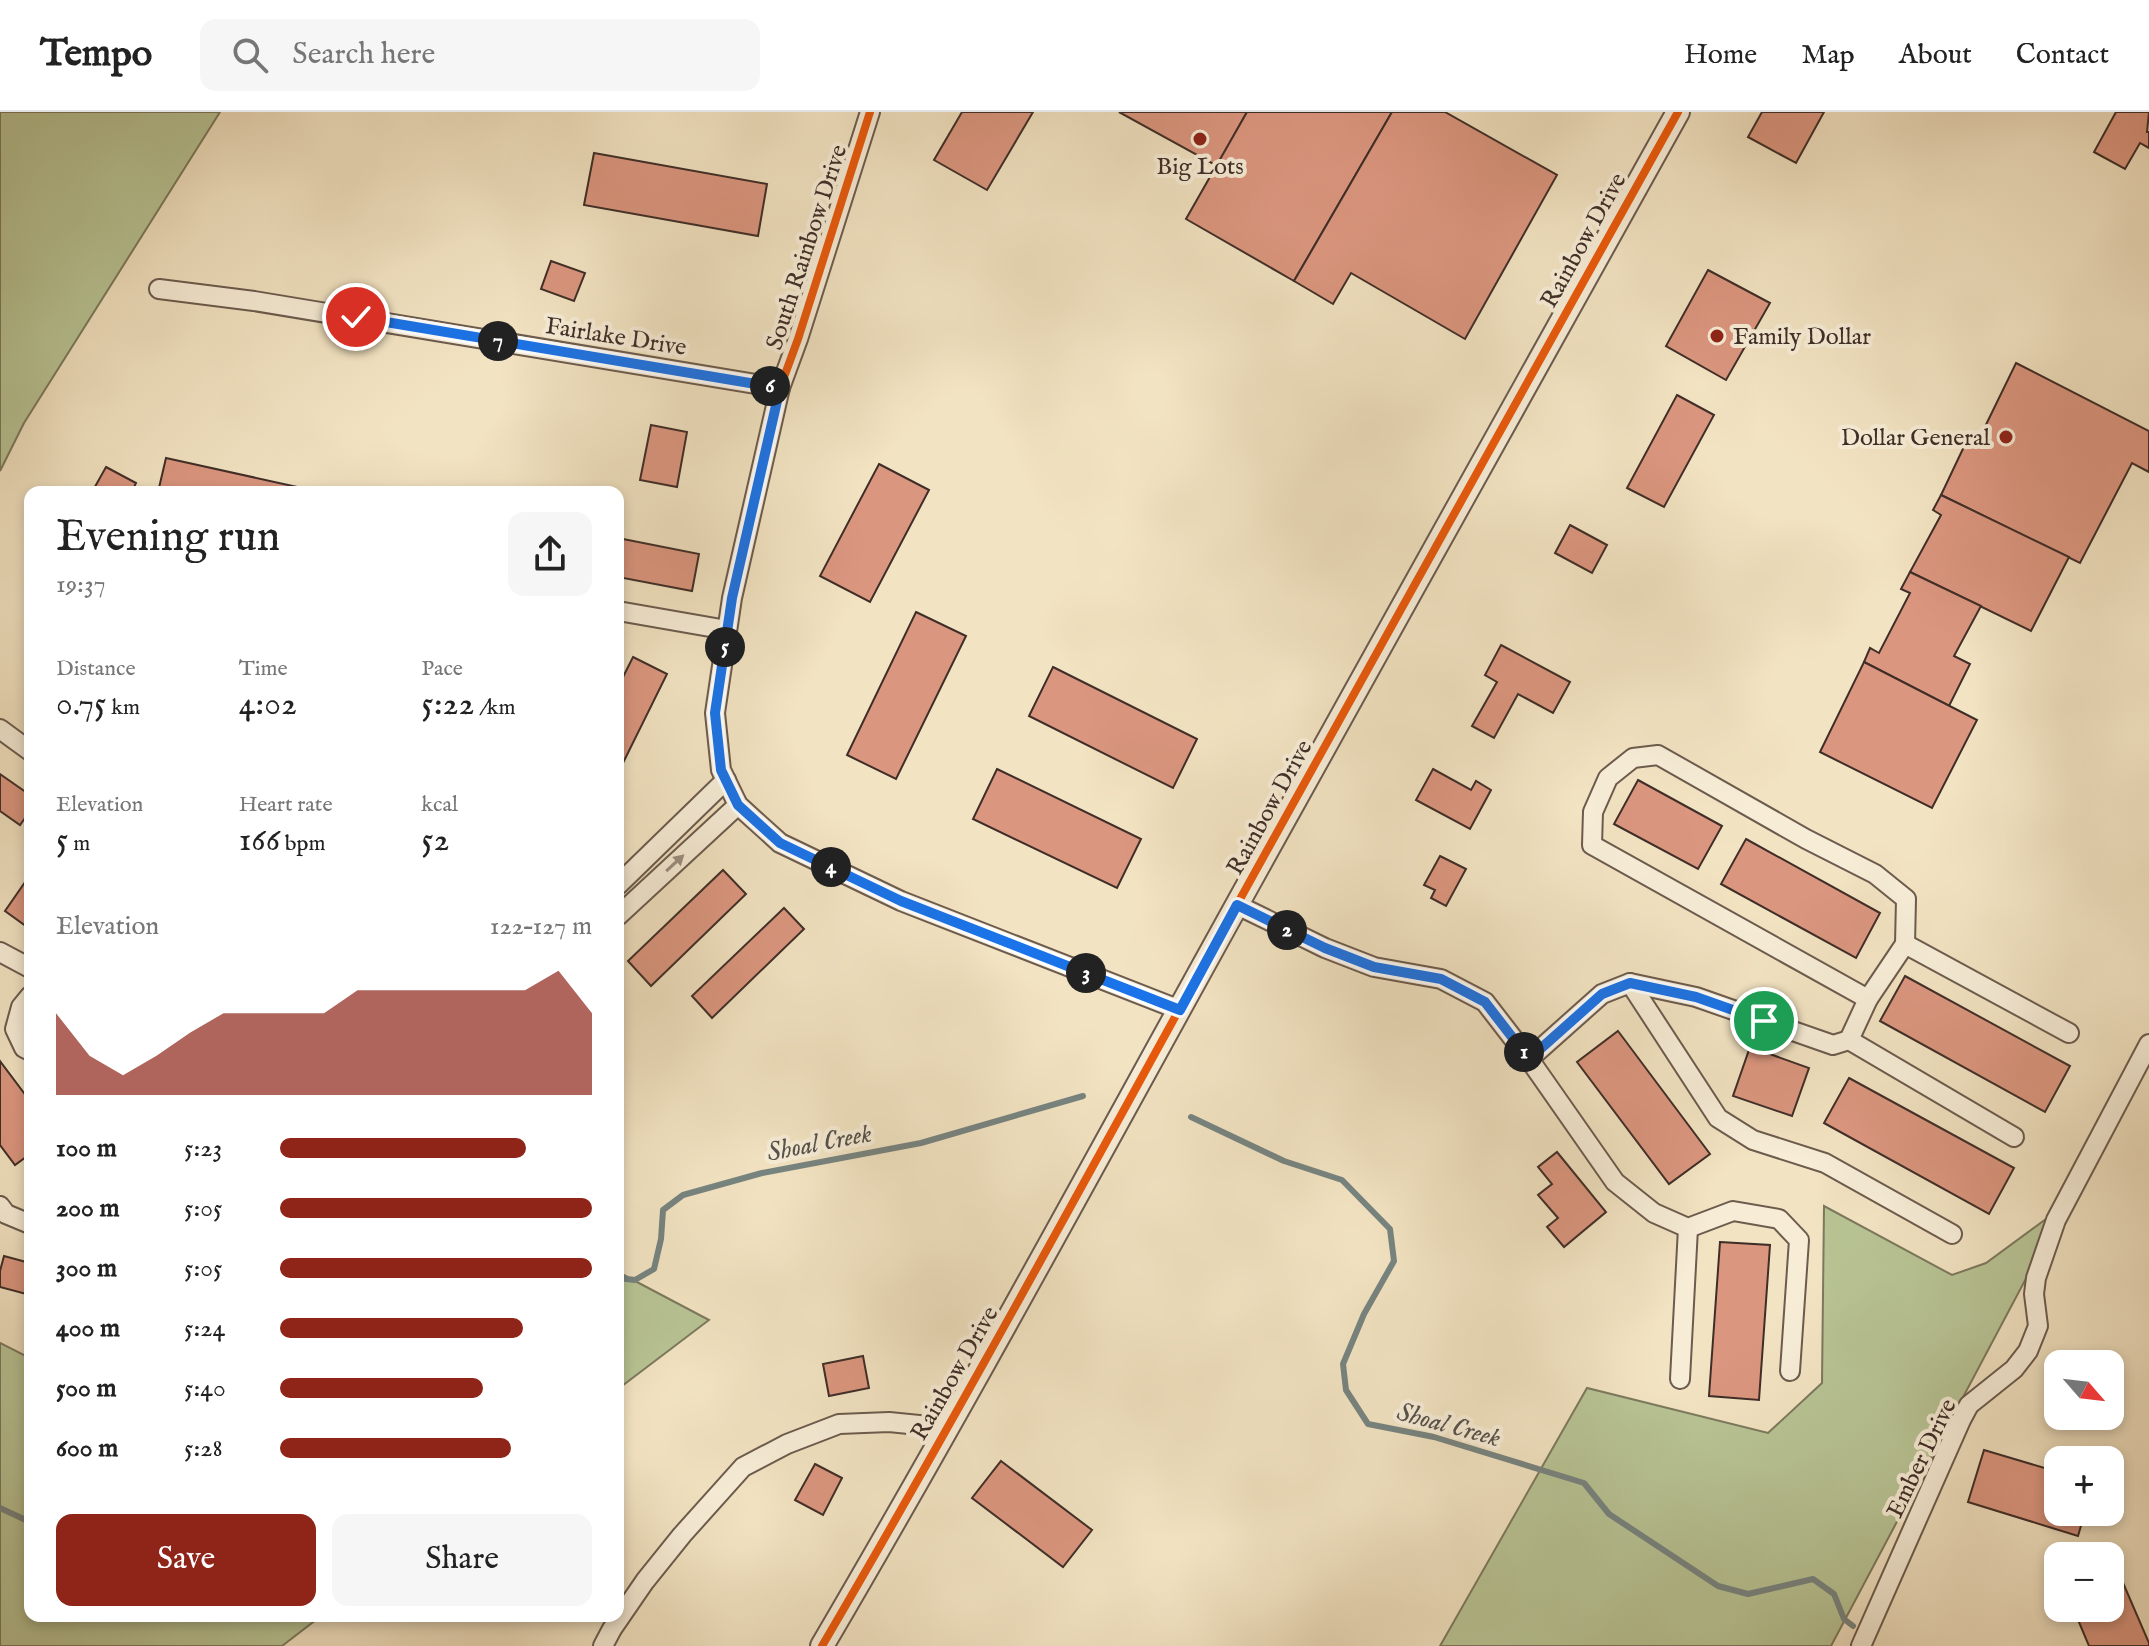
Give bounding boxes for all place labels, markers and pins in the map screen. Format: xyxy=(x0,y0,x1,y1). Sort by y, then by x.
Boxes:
marker: Big Lots xyxy=(1191,130,1209,148)
place label: Big Lots xyxy=(1156,152,1244,183)
pin xyxy=(322,283,390,351)
pin: 7 xyxy=(478,321,518,361)
place label: Family Dollar xyxy=(1733,322,1871,353)
marker: Family Dollar xyxy=(1708,327,1726,345)
pin: 6 xyxy=(750,366,790,406)
place label: Dollar General xyxy=(1841,423,1990,454)
marker: Dollar General xyxy=(1997,428,2015,446)
pin: 5 xyxy=(705,627,745,667)
pin: 4 xyxy=(811,847,851,887)
pin: 2 xyxy=(1267,910,1307,950)
pin: 3 xyxy=(1066,953,1106,993)
pin xyxy=(1730,987,1798,1055)
pin: 1 xyxy=(1504,1032,1544,1072)

